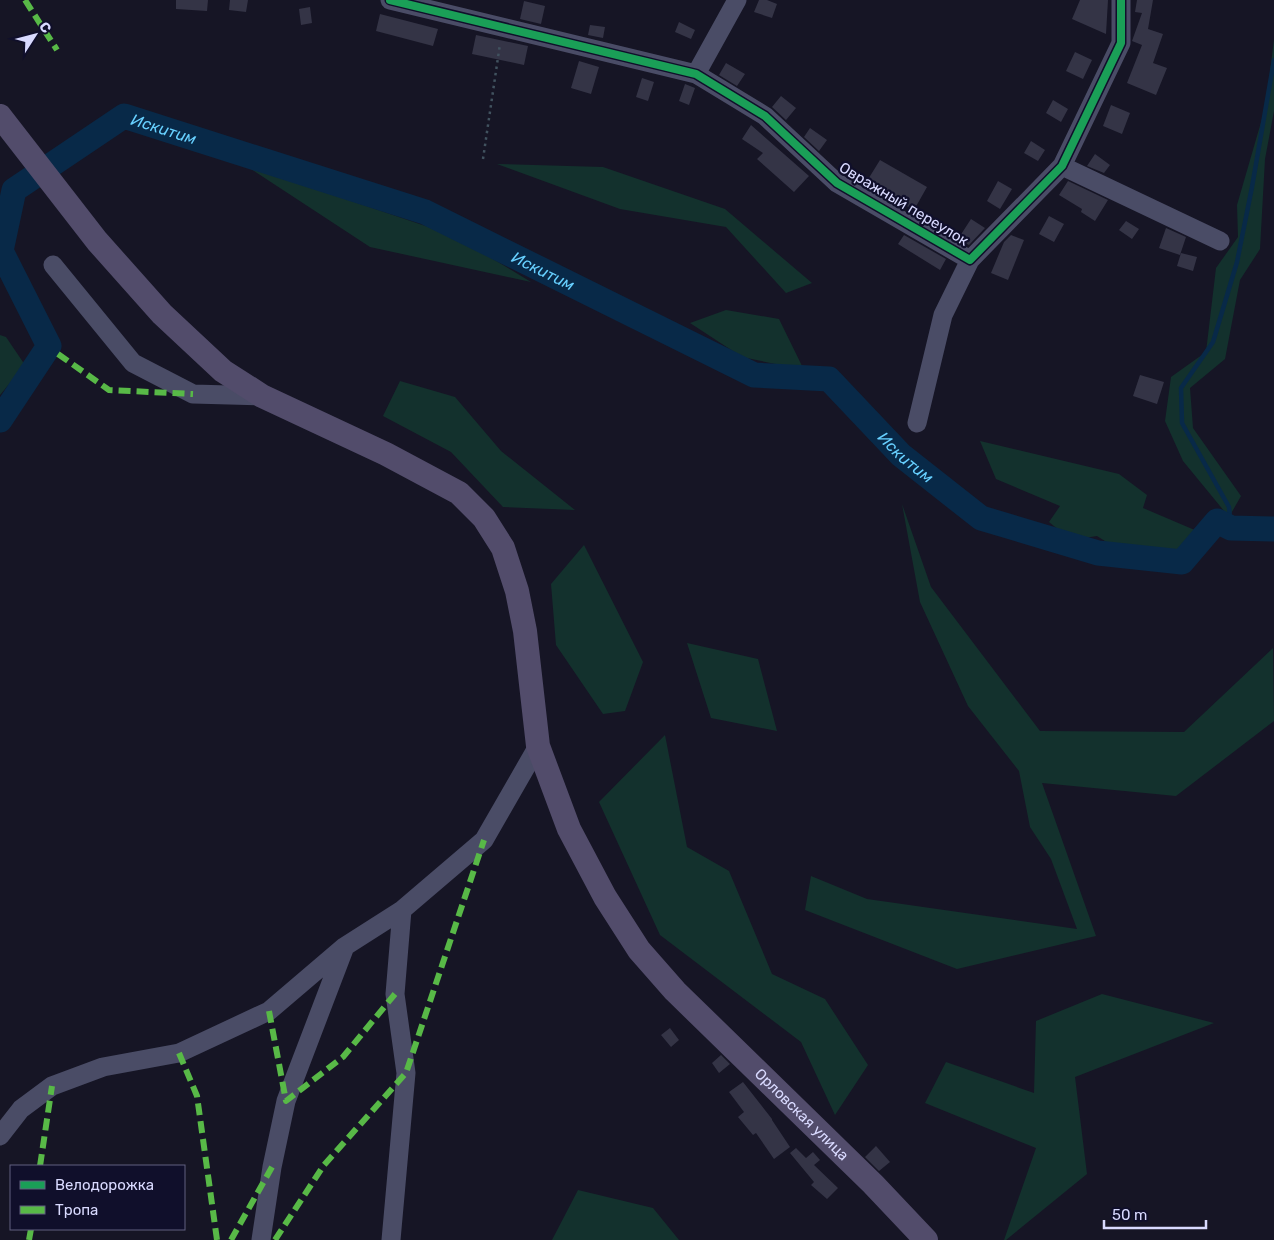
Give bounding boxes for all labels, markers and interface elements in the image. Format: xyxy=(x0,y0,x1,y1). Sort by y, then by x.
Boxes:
north arrow xyxy=(10,10,60,60)
text: С xyxy=(35,19,55,37)
water label: Искитим xyxy=(129,110,199,149)
street label: Овражный переулок xyxy=(836,158,972,250)
water label: Искитим xyxy=(509,248,578,295)
water label: Искитим xyxy=(874,428,937,487)
street label: Орловская улица xyxy=(751,1065,852,1164)
legend xyxy=(10,1165,185,1230)
text: Велодорожка xyxy=(55,1176,154,1194)
scale bar xyxy=(1104,1198,1206,1230)
text: Тропа xyxy=(55,1201,98,1219)
text: 50 m xyxy=(1112,1206,1147,1224)

